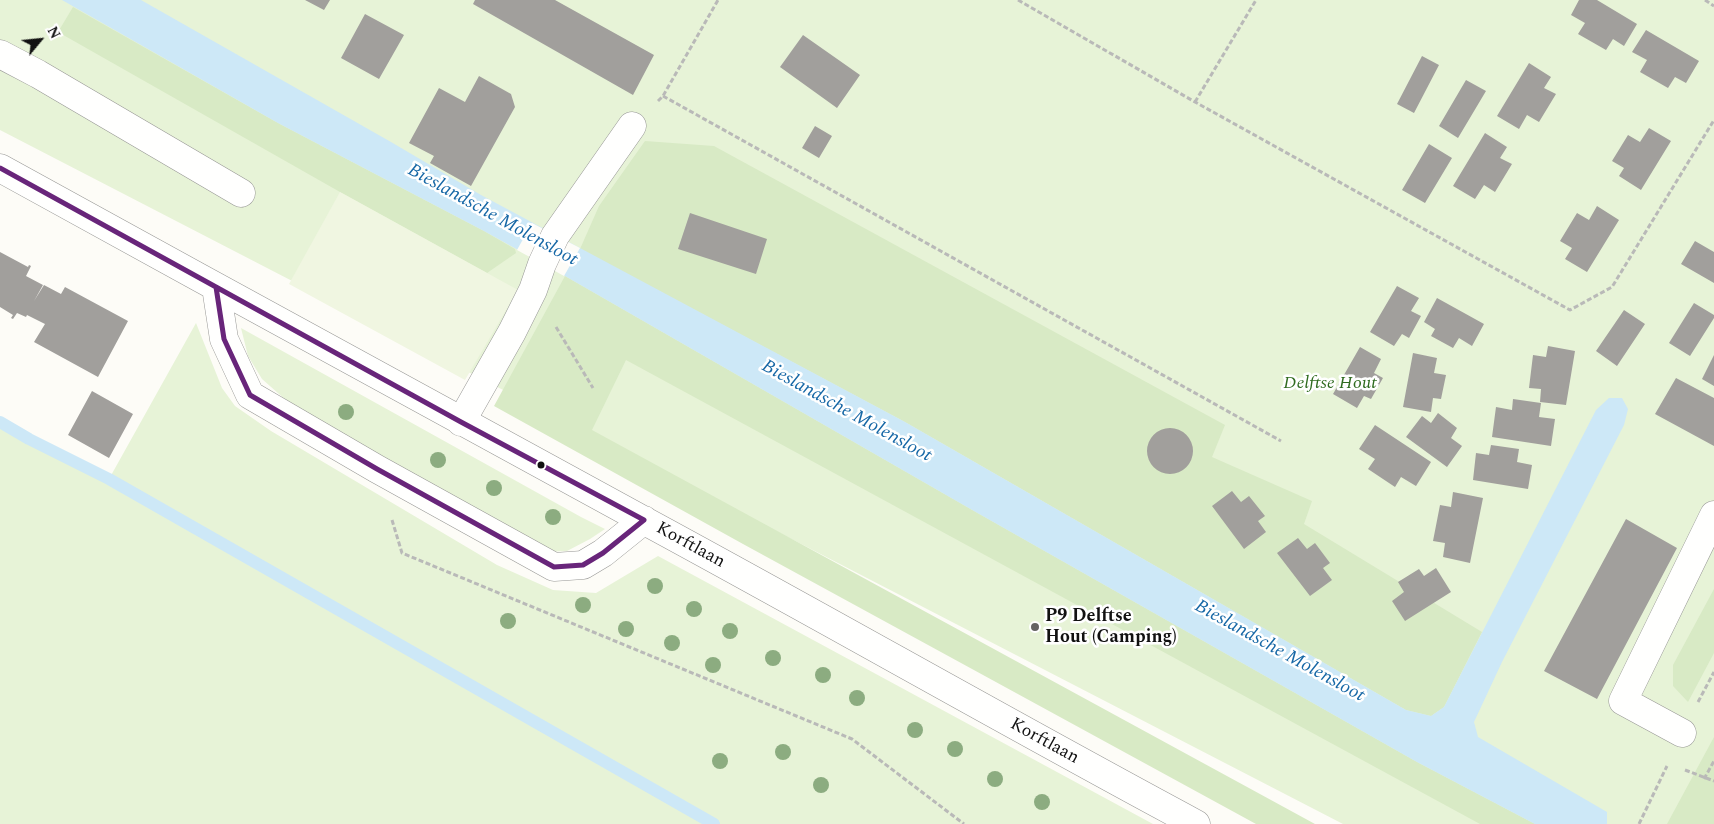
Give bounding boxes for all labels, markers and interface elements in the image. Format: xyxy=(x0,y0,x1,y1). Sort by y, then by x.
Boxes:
north arrow xyxy=(15,15,65,65)
text: N xyxy=(42,23,66,43)
water label: Bieslandsche Molensloot xyxy=(403,160,581,272)
water label: Bieslandsche Molensloot xyxy=(757,356,935,468)
park label: Delftse Hout xyxy=(1283,373,1377,395)
unlabelled marker xyxy=(536,460,546,470)
street label: Korftlaan xyxy=(652,518,728,574)
water label: Bieslandsche Molensloot xyxy=(1190,596,1368,708)
place label: P9 Delftse Hout (Camping) xyxy=(1045,606,1177,649)
marker: P9 Delftse Hout (Camping) xyxy=(1029,621,1041,633)
street label: Korftlaan xyxy=(1006,714,1082,770)

